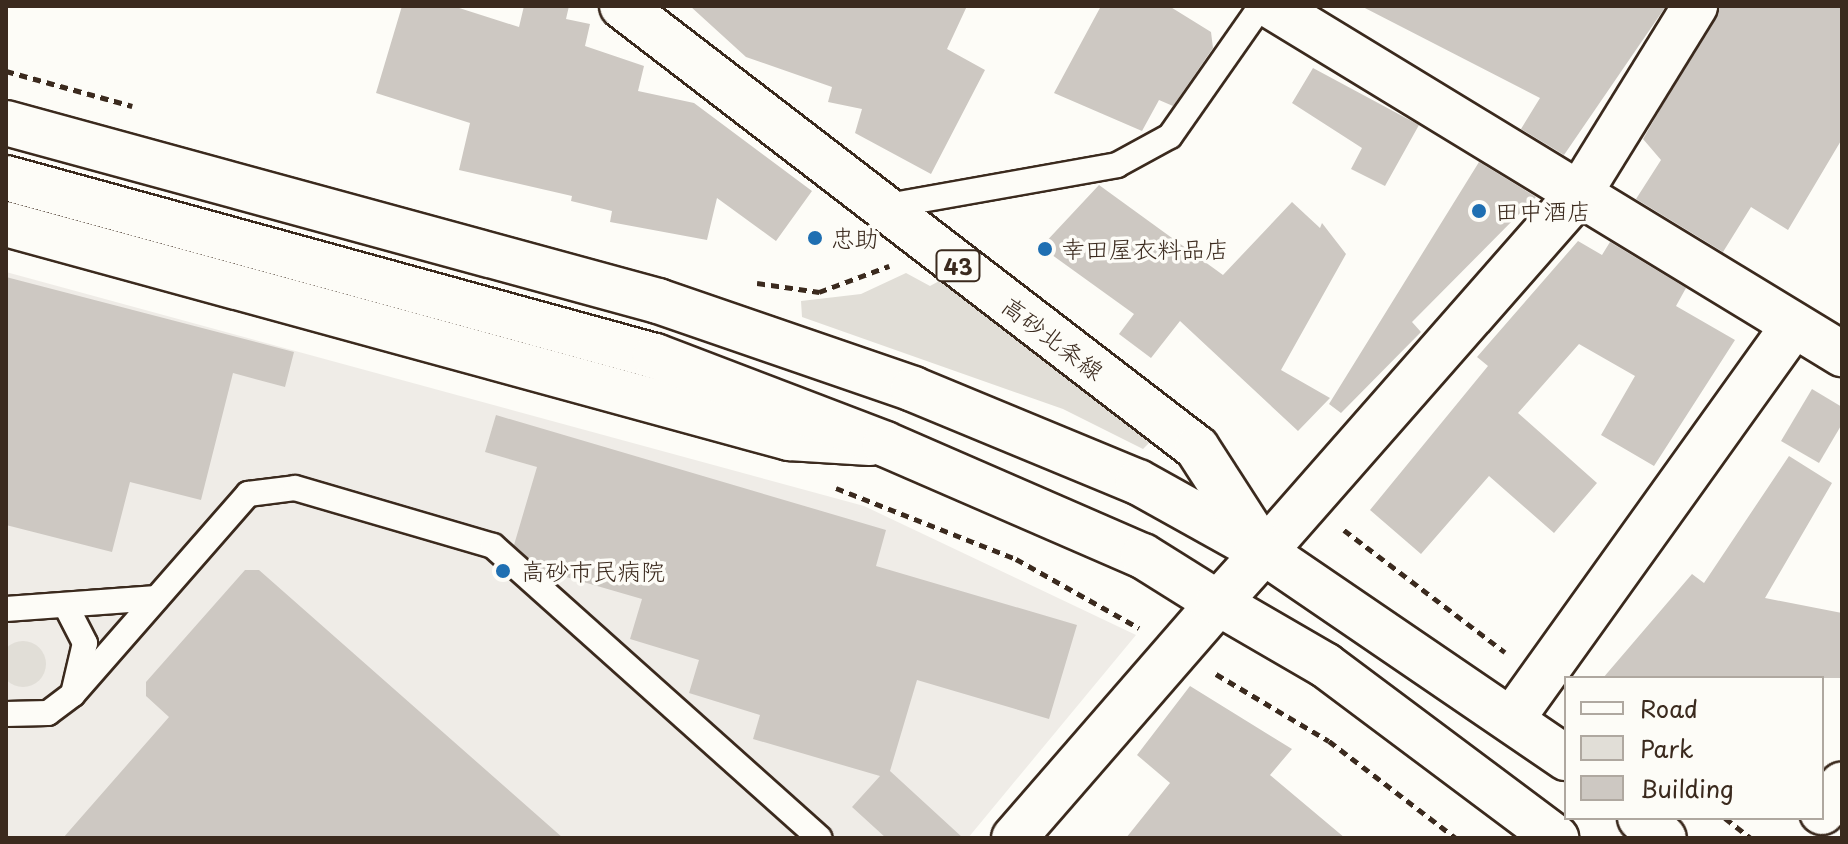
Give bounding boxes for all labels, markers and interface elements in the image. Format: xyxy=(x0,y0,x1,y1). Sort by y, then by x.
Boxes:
place label: 田中酒店 xyxy=(1495,197,1591,225)
marker: 田中酒店 xyxy=(1470,202,1488,220)
place label: 忠助 xyxy=(831,224,879,252)
marker: 忠助 xyxy=(806,229,824,247)
place label: 幸田屋衣料品店 xyxy=(1061,235,1229,263)
marker: 幸田屋衣料品店 xyxy=(1036,240,1054,258)
road number: 43 xyxy=(934,248,982,284)
street label: 高砂北条線 xyxy=(996,290,1110,386)
place label: 高砂市民病院 xyxy=(521,557,665,585)
marker: 高砂市民病院 xyxy=(492,560,514,582)
legend xyxy=(1564,676,1824,820)
text: Road xyxy=(1640,690,1698,726)
text: Park xyxy=(1640,730,1694,766)
text: Building xyxy=(1640,770,1734,806)

